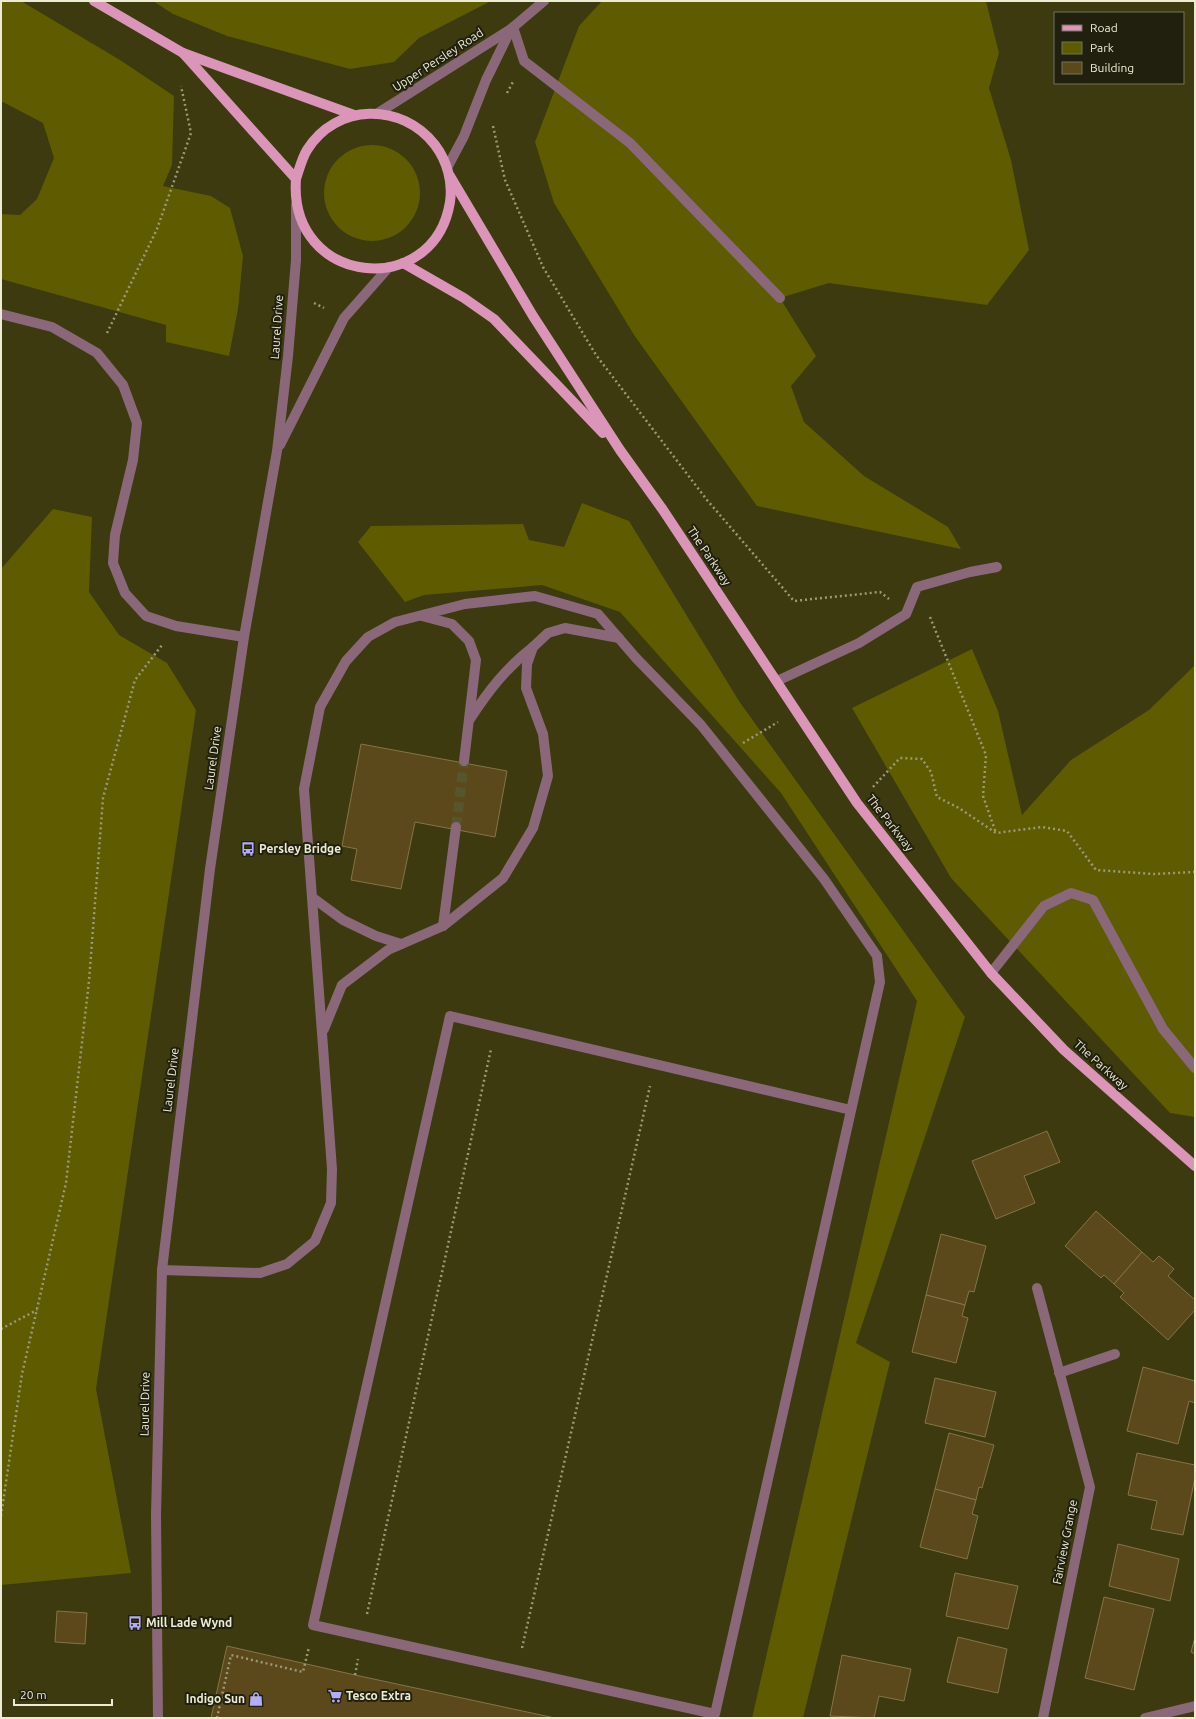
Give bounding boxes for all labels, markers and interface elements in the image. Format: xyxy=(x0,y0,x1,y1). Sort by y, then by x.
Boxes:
legend xyxy=(1054,12,1184,84)
text: Road xyxy=(1090,21,1118,34)
street label: Upper Persley Road xyxy=(390,25,485,94)
text: Park xyxy=(1090,41,1114,54)
text: Building xyxy=(1090,61,1134,74)
street label: Laurel Drive xyxy=(268,294,285,360)
street label: The Parkway xyxy=(685,524,734,588)
street label: Laurel Drive xyxy=(202,725,223,791)
street label: The Parkway xyxy=(864,792,917,854)
bus stop icon: Persley Bridge xyxy=(240,841,256,857)
place label: Persley Bridge xyxy=(259,842,341,855)
street label: The Parkway xyxy=(1072,1037,1131,1092)
street label: Laurel Drive xyxy=(160,1047,181,1113)
street label: Laurel Drive xyxy=(137,1372,152,1436)
street label: Fairview Grange xyxy=(1050,1498,1079,1585)
bus stop icon: Mill Lade Wynd xyxy=(127,1615,143,1631)
place label: Mill Lade Wynd xyxy=(146,1616,232,1629)
scale bar xyxy=(14,1681,112,1707)
text: 20 m xyxy=(20,1688,47,1701)
supermarket icon: Tesco Extra xyxy=(327,1688,343,1704)
place label: Tesco Extra xyxy=(346,1689,411,1702)
shop icon: Indigo Sun xyxy=(248,1691,264,1707)
place label: Indigo Sun xyxy=(186,1692,245,1705)

